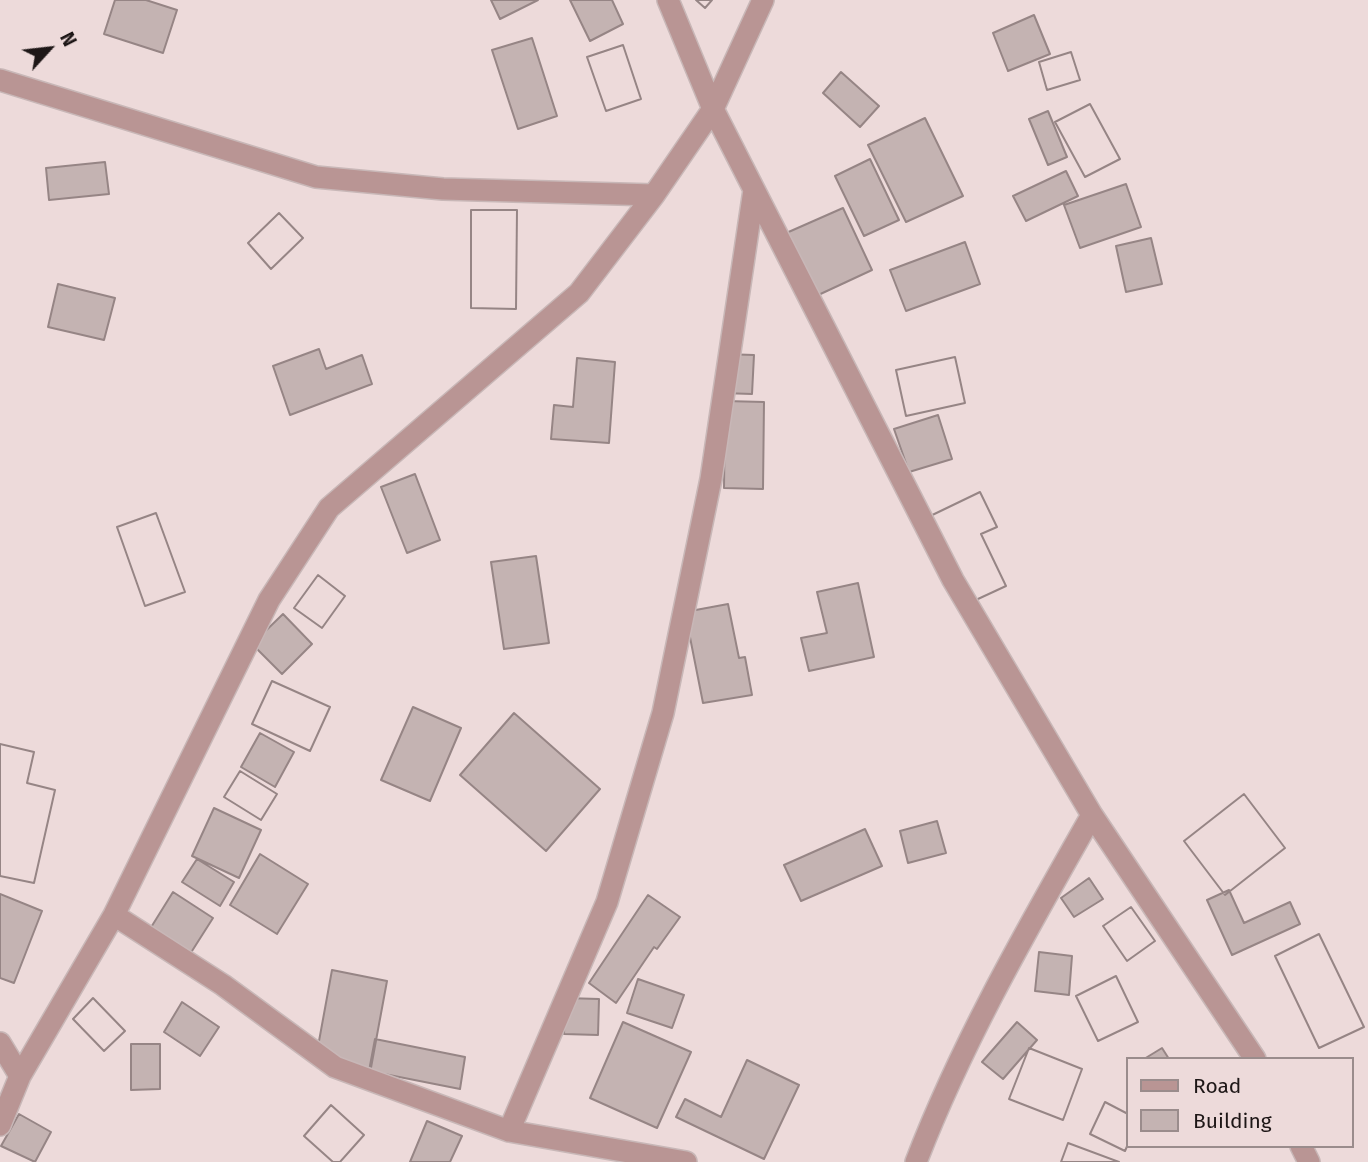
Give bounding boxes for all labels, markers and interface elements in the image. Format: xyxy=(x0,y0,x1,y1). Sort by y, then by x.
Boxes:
north arrow xyxy=(14,14,84,84)
text: N xyxy=(55,28,81,50)
legend xyxy=(1126,1057,1354,1148)
text: Road xyxy=(1193,1073,1241,1099)
text: Building xyxy=(1193,1108,1272,1134)

